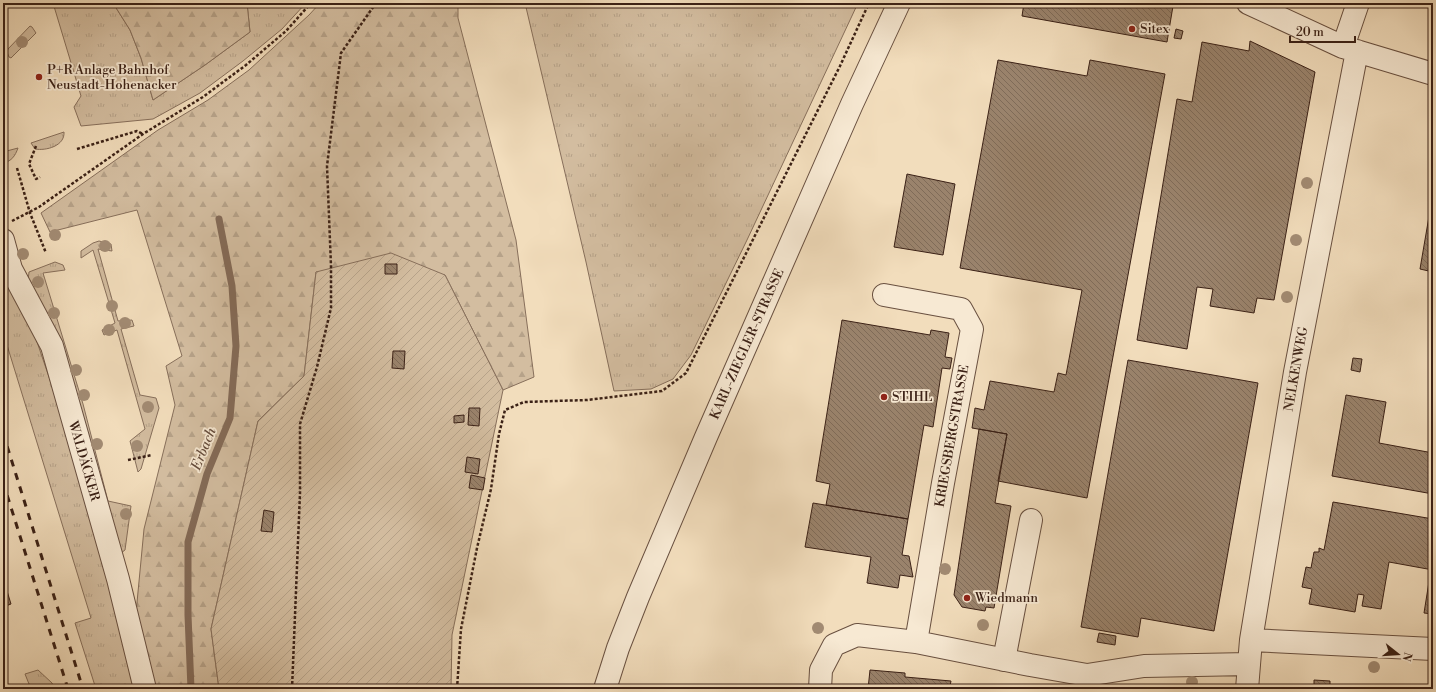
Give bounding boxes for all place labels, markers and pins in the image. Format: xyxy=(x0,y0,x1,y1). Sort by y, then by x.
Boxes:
place label: Sitex xyxy=(1140,21,1170,37)
marker: Sitex xyxy=(1127,24,1137,34)
place label: P+R Anlage Bahnhof Neustadt-Hohenacker xyxy=(47,62,177,93)
marker: P+R Anlage Bahnhof Neustadt-Hohenacker xyxy=(34,72,44,82)
place label: STIHL xyxy=(892,389,933,405)
marker: STIHL xyxy=(879,392,889,402)
place label: Wiedmann xyxy=(974,590,1038,606)
marker: Wiedmann xyxy=(962,593,972,603)

